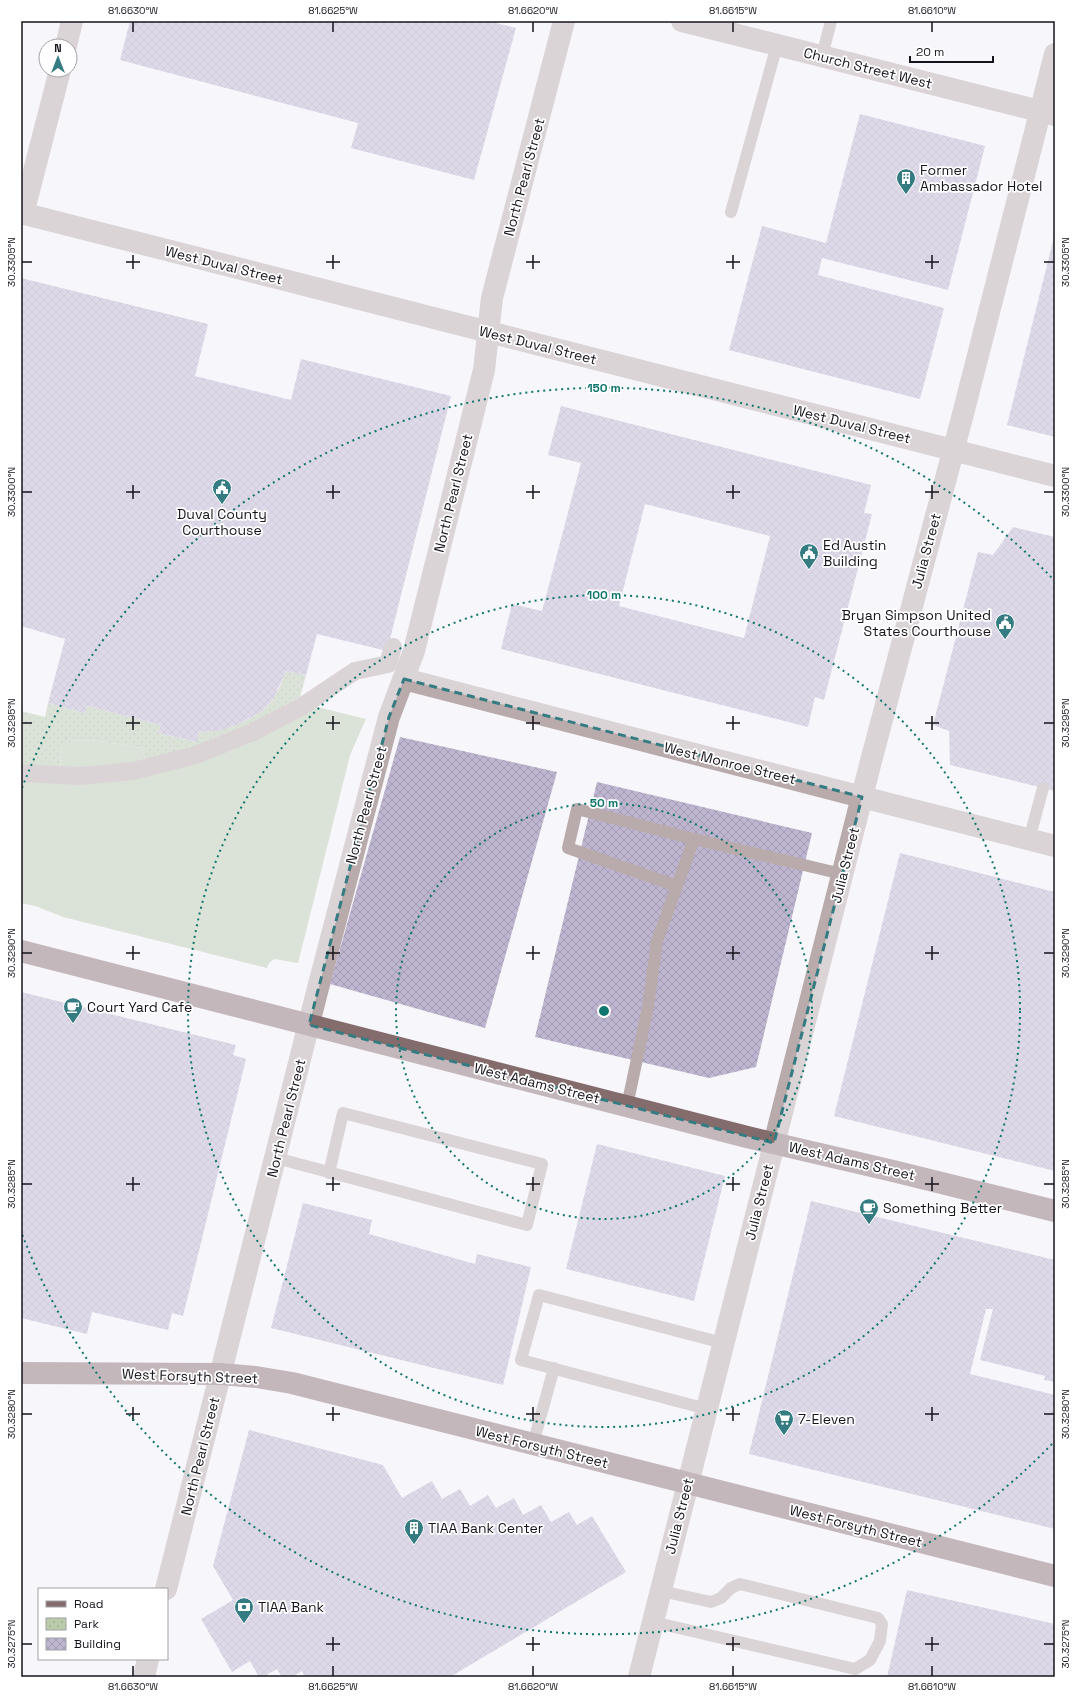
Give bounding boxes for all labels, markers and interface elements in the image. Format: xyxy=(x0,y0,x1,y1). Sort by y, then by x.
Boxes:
text: 81.6630°W xyxy=(108,4,158,17)
text: 81.6625°W xyxy=(308,4,358,17)
text: 81.6620°W xyxy=(508,4,558,17)
text: 81.6615°W xyxy=(709,4,757,17)
text: 81.6610°W xyxy=(908,4,956,17)
north arrow xyxy=(38,38,78,78)
scale bar xyxy=(910,38,993,64)
text: N xyxy=(54,41,62,55)
street label: Church Street West xyxy=(802,43,934,93)
text: 20 m xyxy=(916,44,944,60)
street label: North Pearl Street xyxy=(500,116,548,238)
place label: Former Ambassador Hotel xyxy=(920,161,1042,195)
building icon: Former Ambassador Hotel xyxy=(895,167,917,195)
text: 30.3305°N xyxy=(5,237,18,287)
text: 30.3305°N xyxy=(1059,237,1072,287)
street label: West Duval Street xyxy=(163,242,285,288)
street label: West Duval Street xyxy=(477,322,599,368)
text: 150 m xyxy=(587,380,621,396)
street label: West Duval Street xyxy=(791,401,913,447)
street label: North Pearl Street xyxy=(430,432,476,554)
text: 30.3300°N xyxy=(5,467,18,517)
text: 30.3300°N xyxy=(1059,467,1072,517)
public building icon: Duval County Courthouse xyxy=(211,477,233,505)
place label: Duval County Courthouse xyxy=(177,505,267,539)
street label: Julia Street xyxy=(907,511,945,591)
place label: Ed Austin Building xyxy=(823,536,886,570)
public building icon: Ed Austin Building xyxy=(798,542,820,570)
text: 100 m xyxy=(587,587,621,603)
place label: Bryan Simpson United States Courthouse xyxy=(842,606,991,640)
public building icon: Bryan Simpson United States Courthouse xyxy=(994,612,1016,640)
text: 30.3295°N xyxy=(5,698,18,748)
text: 30.3295°N xyxy=(1059,698,1072,748)
street label: West Monroe Street xyxy=(662,738,798,788)
street label: North Pearl Street xyxy=(342,744,390,866)
text: 50 m xyxy=(590,795,618,811)
street label: Julia Street xyxy=(827,825,863,905)
text: 30.3290°N xyxy=(5,928,18,978)
text: 30.3290°N xyxy=(1059,928,1072,978)
cafe icon: Court Yard Cafe xyxy=(62,996,84,1024)
place label: Court Yard Cafe xyxy=(87,998,192,1016)
centre of rings xyxy=(597,1004,611,1018)
street label: North Pearl Street xyxy=(263,1057,309,1179)
street label: West Adams Street xyxy=(472,1059,602,1107)
street label: West Adams Street xyxy=(787,1138,917,1184)
text: 30.3285°N xyxy=(5,1159,18,1209)
text: 30.3285°N xyxy=(1059,1159,1072,1209)
street label: Julia Street xyxy=(741,1162,777,1242)
cafe icon: Something Better xyxy=(858,1197,880,1225)
place label: Something Better xyxy=(883,1199,1002,1217)
street label: West Forsyth Street xyxy=(122,1365,258,1387)
text: 30.3280°N xyxy=(5,1389,18,1439)
text: 30.3280°N xyxy=(1059,1389,1072,1439)
street label: North Pearl Street xyxy=(177,1395,223,1517)
supermarket icon: 7-Eleven xyxy=(773,1408,795,1436)
place label: 7-Eleven xyxy=(798,1410,855,1428)
street label: West Forsyth Street xyxy=(474,1422,610,1472)
street label: Julia Street xyxy=(661,1476,697,1556)
street label: West Forsyth Street xyxy=(788,1501,924,1551)
building icon: TIAA Bank Center xyxy=(403,1517,425,1545)
place label: TIAA Bank Center xyxy=(428,1519,543,1537)
legend xyxy=(38,1588,168,1660)
text: Road xyxy=(74,1596,103,1612)
bank icon: TIAA Bank xyxy=(233,1596,255,1624)
place label: TIAA Bank xyxy=(258,1598,325,1616)
text: Park xyxy=(74,1616,99,1632)
text: 30.3275°N xyxy=(5,1620,18,1668)
text: 30.3275°N xyxy=(1059,1620,1072,1668)
text: Building xyxy=(74,1636,121,1652)
text: 81.6630°W xyxy=(108,1680,158,1693)
text: 81.6625°W xyxy=(308,1680,358,1693)
text: 81.6620°W xyxy=(508,1680,558,1693)
text: 81.6615°W xyxy=(709,1680,757,1693)
text: 81.6610°W xyxy=(908,1680,956,1693)

